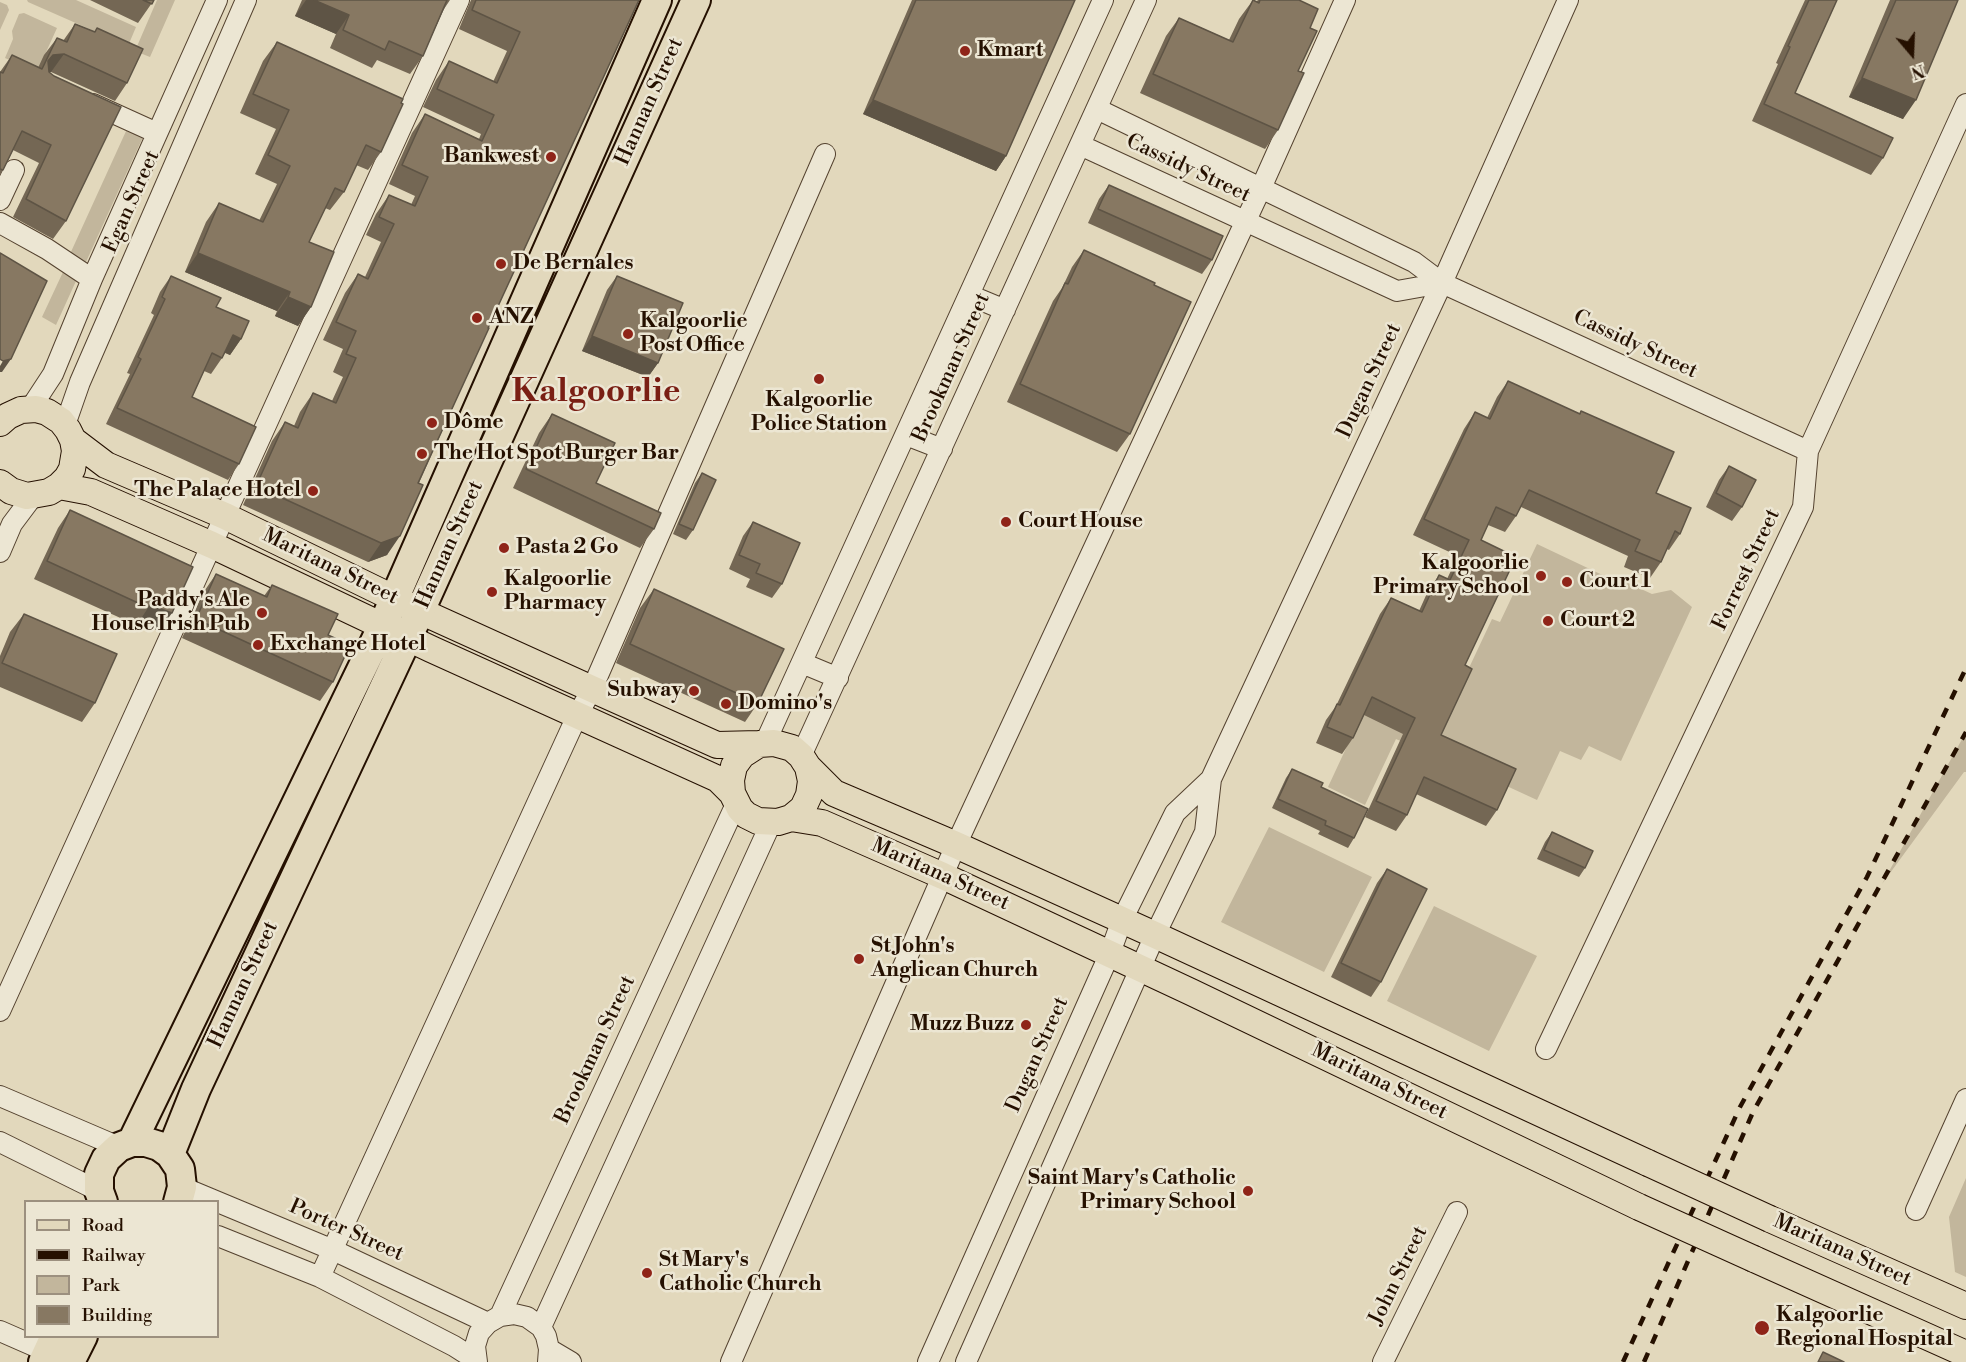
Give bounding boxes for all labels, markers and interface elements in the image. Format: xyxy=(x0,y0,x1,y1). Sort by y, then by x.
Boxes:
north arrow xyxy=(1882,24,1942,84)
street label: Hannan Street xyxy=(611,34,689,170)
place label: Kmart xyxy=(977,38,1043,64)
marker: Kmart xyxy=(958,44,972,58)
text: N xyxy=(1909,60,1927,83)
street label: Cassidy Street xyxy=(1122,129,1254,209)
place label: Bankwest xyxy=(444,144,539,170)
street label: Egan Street xyxy=(98,147,166,257)
marker: Bankwest xyxy=(544,150,558,164)
place label: De Bernales xyxy=(513,251,634,277)
marker: De Bernales xyxy=(494,257,508,271)
street label: Brookman Street xyxy=(908,289,996,447)
place label: ANZ xyxy=(489,305,533,331)
street label: Cassidy Street xyxy=(1569,305,1701,385)
place label: Kalgoorlie Post Office xyxy=(640,309,747,359)
marker: ANZ xyxy=(470,311,484,325)
street label: Dugan Street xyxy=(1332,320,1408,442)
marker: Kalgoorlie Post Office xyxy=(621,327,635,341)
marker: Kalgoorlie Police Station xyxy=(812,372,826,386)
district label: Kalgoorlie xyxy=(512,373,680,413)
place label: Kalgoorlie Police Station xyxy=(751,388,887,438)
place label: Dôme xyxy=(444,410,504,436)
marker: Dôme xyxy=(425,416,439,430)
place label: The Hot Spot Burger Bar xyxy=(434,441,679,467)
marker: The Hot Spot Burger Bar xyxy=(415,447,429,461)
street label: Hannan Street xyxy=(411,477,489,613)
place label: The Palace Hotel xyxy=(134,478,301,504)
marker: The Palace Hotel xyxy=(306,484,320,498)
street label: Forrest Street xyxy=(1708,505,1786,635)
place label: Court House xyxy=(1018,509,1143,535)
marker: Court House xyxy=(999,515,1013,529)
street label: Maritana Street xyxy=(258,523,402,611)
place label: Pasta 2 Go xyxy=(516,535,619,561)
marker: Pasta 2 Go xyxy=(497,541,511,555)
place label: Kalgoorlie Primary School xyxy=(1373,551,1529,601)
place label: Kalgoorlie Pharmacy xyxy=(504,567,611,617)
marker: Kalgoorlie Primary School xyxy=(1534,569,1548,583)
place label: Court 1 xyxy=(1579,569,1651,595)
marker: Court 1 xyxy=(1560,575,1574,589)
marker: Kalgoorlie Pharmacy xyxy=(485,585,499,599)
place label: Paddy's Ale House Irish Pub xyxy=(92,588,250,638)
marker: Paddy's Ale House Irish Pub xyxy=(255,606,269,620)
place label: Court 2 xyxy=(1560,608,1635,634)
marker: Court 2 xyxy=(1541,614,1555,628)
place label: Exchange Hotel xyxy=(270,632,426,658)
marker: Exchange Hotel xyxy=(251,638,265,652)
place label: Subway xyxy=(608,678,682,704)
marker: Subway xyxy=(687,684,701,698)
place label: Domino's xyxy=(738,691,832,717)
marker: Domino's xyxy=(719,697,733,711)
street label: Maritana Street xyxy=(867,833,1013,917)
street label: Hannan Street xyxy=(204,918,284,1052)
place label: St John's Anglican Church xyxy=(871,934,1038,984)
marker: St John's Anglican Church xyxy=(852,952,866,966)
street label: Brookman Street xyxy=(551,972,641,1128)
street label: Dugan Street xyxy=(1001,993,1075,1117)
place label: Muzz Buzz xyxy=(910,1012,1014,1038)
marker: Muzz Buzz xyxy=(1019,1018,1033,1032)
street label: Maritana Street xyxy=(1307,1038,1451,1126)
place label: Saint Mary's Catholic Primary School xyxy=(1028,1166,1236,1216)
marker: Saint Mary's Catholic Primary School xyxy=(1241,1184,1255,1198)
street label: Porter Street xyxy=(285,1195,407,1267)
legend xyxy=(24,1200,219,1338)
street label: Maritana Street xyxy=(1769,1209,1915,1293)
text: Road xyxy=(82,1214,124,1237)
street label: John Street xyxy=(1364,1222,1434,1330)
text: Railway xyxy=(82,1244,145,1267)
place label: St Mary's Catholic Church xyxy=(659,1248,822,1298)
marker: St Mary's Catholic Church xyxy=(640,1266,654,1280)
text: Park xyxy=(82,1274,119,1297)
place label: Kalgoorlie Regional Hospital xyxy=(1776,1303,1953,1353)
text: Building xyxy=(82,1304,152,1327)
marker: Kalgoorlie Regional Hospital xyxy=(1753,1319,1771,1337)

